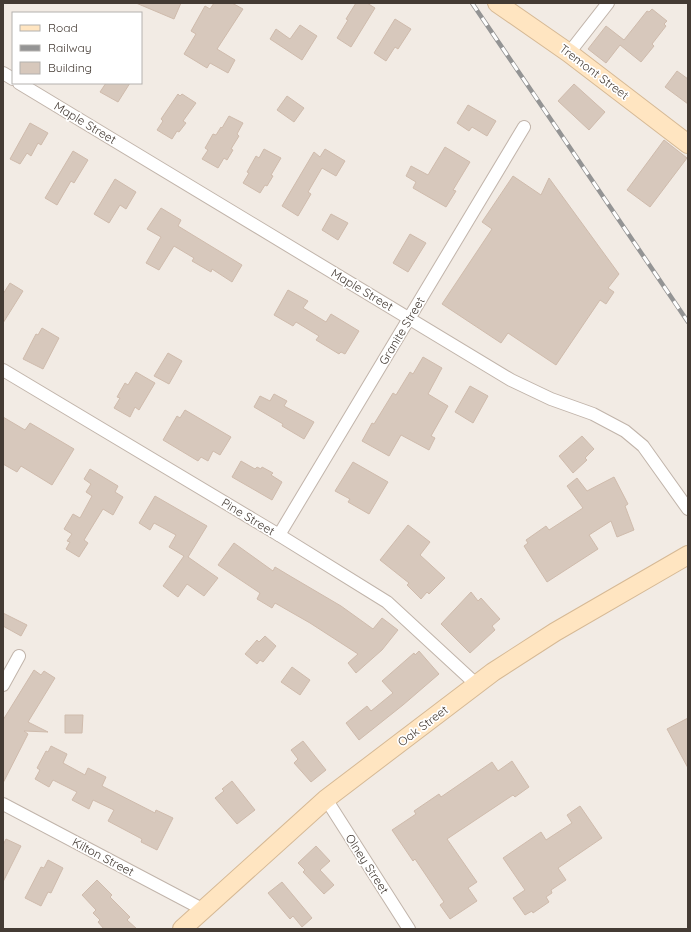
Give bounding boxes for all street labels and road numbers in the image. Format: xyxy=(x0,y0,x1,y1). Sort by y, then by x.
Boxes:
street label: Tremont Street xyxy=(557,41,632,103)
street label: Maple Street xyxy=(51,98,119,147)
street label: Maple Street xyxy=(328,265,396,314)
street label: Granite Street xyxy=(375,294,428,367)
street label: Pine Street xyxy=(219,495,278,538)
street label: Oak Street xyxy=(395,702,451,749)
street label: Olney Street xyxy=(342,831,392,897)
street label: Kilton Street xyxy=(70,834,137,879)

